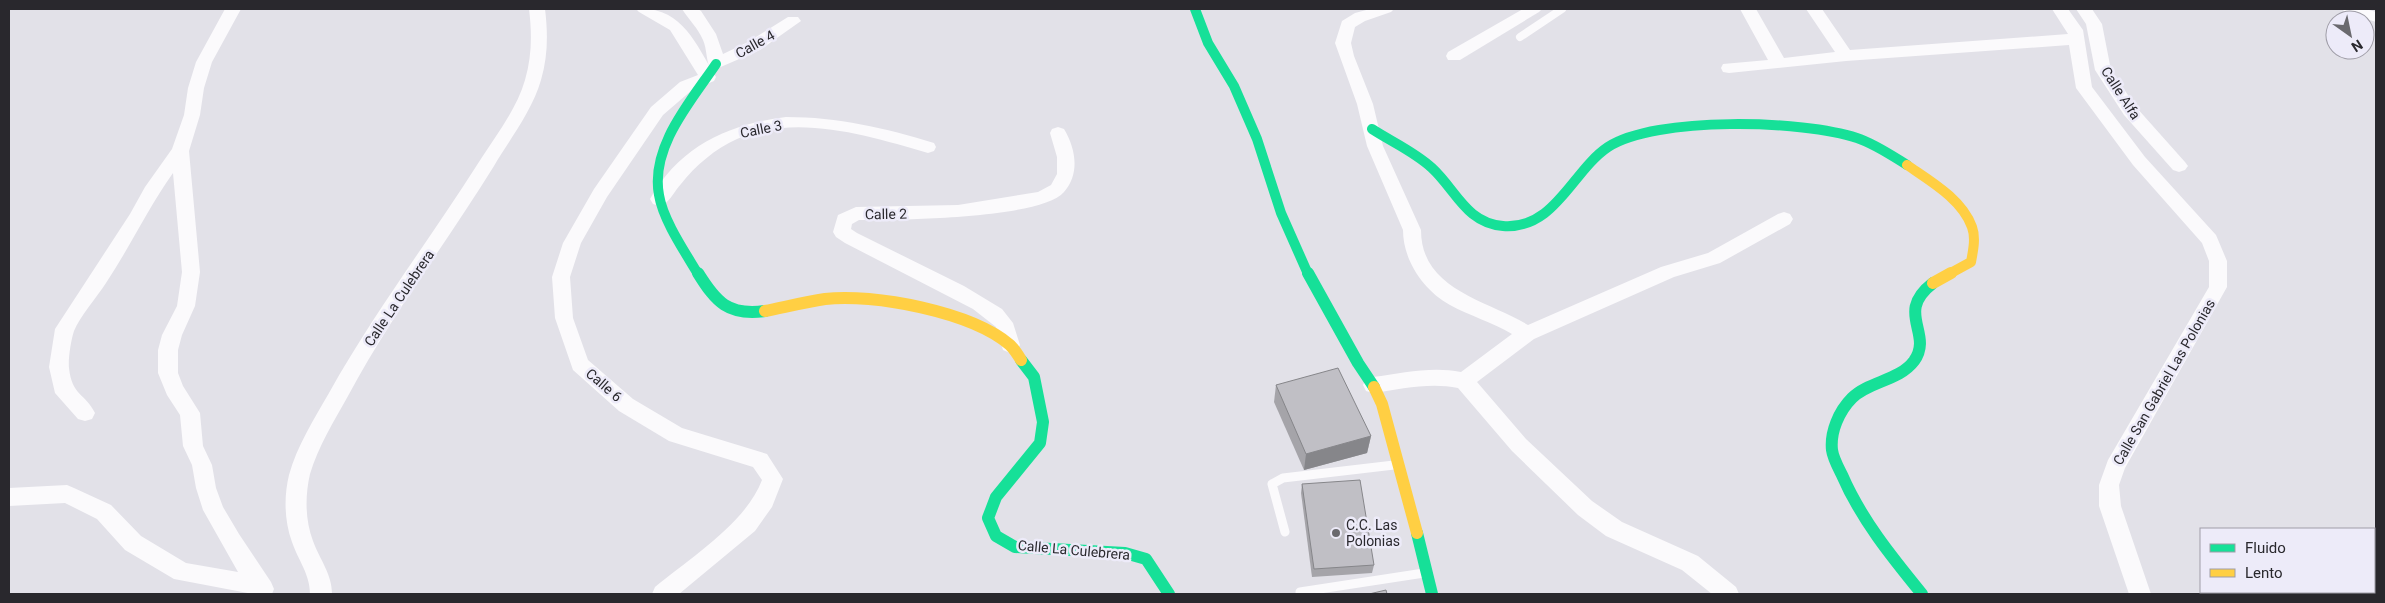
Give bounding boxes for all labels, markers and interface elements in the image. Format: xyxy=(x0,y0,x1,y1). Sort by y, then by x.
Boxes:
north arrow xyxy=(2325,10,2375,60)
street label: Calle 4 xyxy=(733,27,777,61)
text: N xyxy=(2349,36,2366,55)
street label: Calle Alfa xyxy=(2098,64,2144,122)
street label: Calle 3 xyxy=(739,117,783,141)
street label: Calle 2 xyxy=(865,206,907,222)
street label: Calle La Culebrera xyxy=(361,247,437,349)
street label: Calle San Gabriel Las Polonias xyxy=(2110,296,2218,468)
street label: Calle 6 xyxy=(583,365,625,405)
place label: C.C. Las Polonias xyxy=(1346,517,1400,549)
marker: C.C. Las Polonias xyxy=(1330,527,1342,539)
legend xyxy=(2200,528,2375,593)
street label: Calle La Culebrera xyxy=(1017,537,1131,563)
text: Fluido xyxy=(2245,539,2286,557)
text: Lento xyxy=(2245,564,2283,582)

